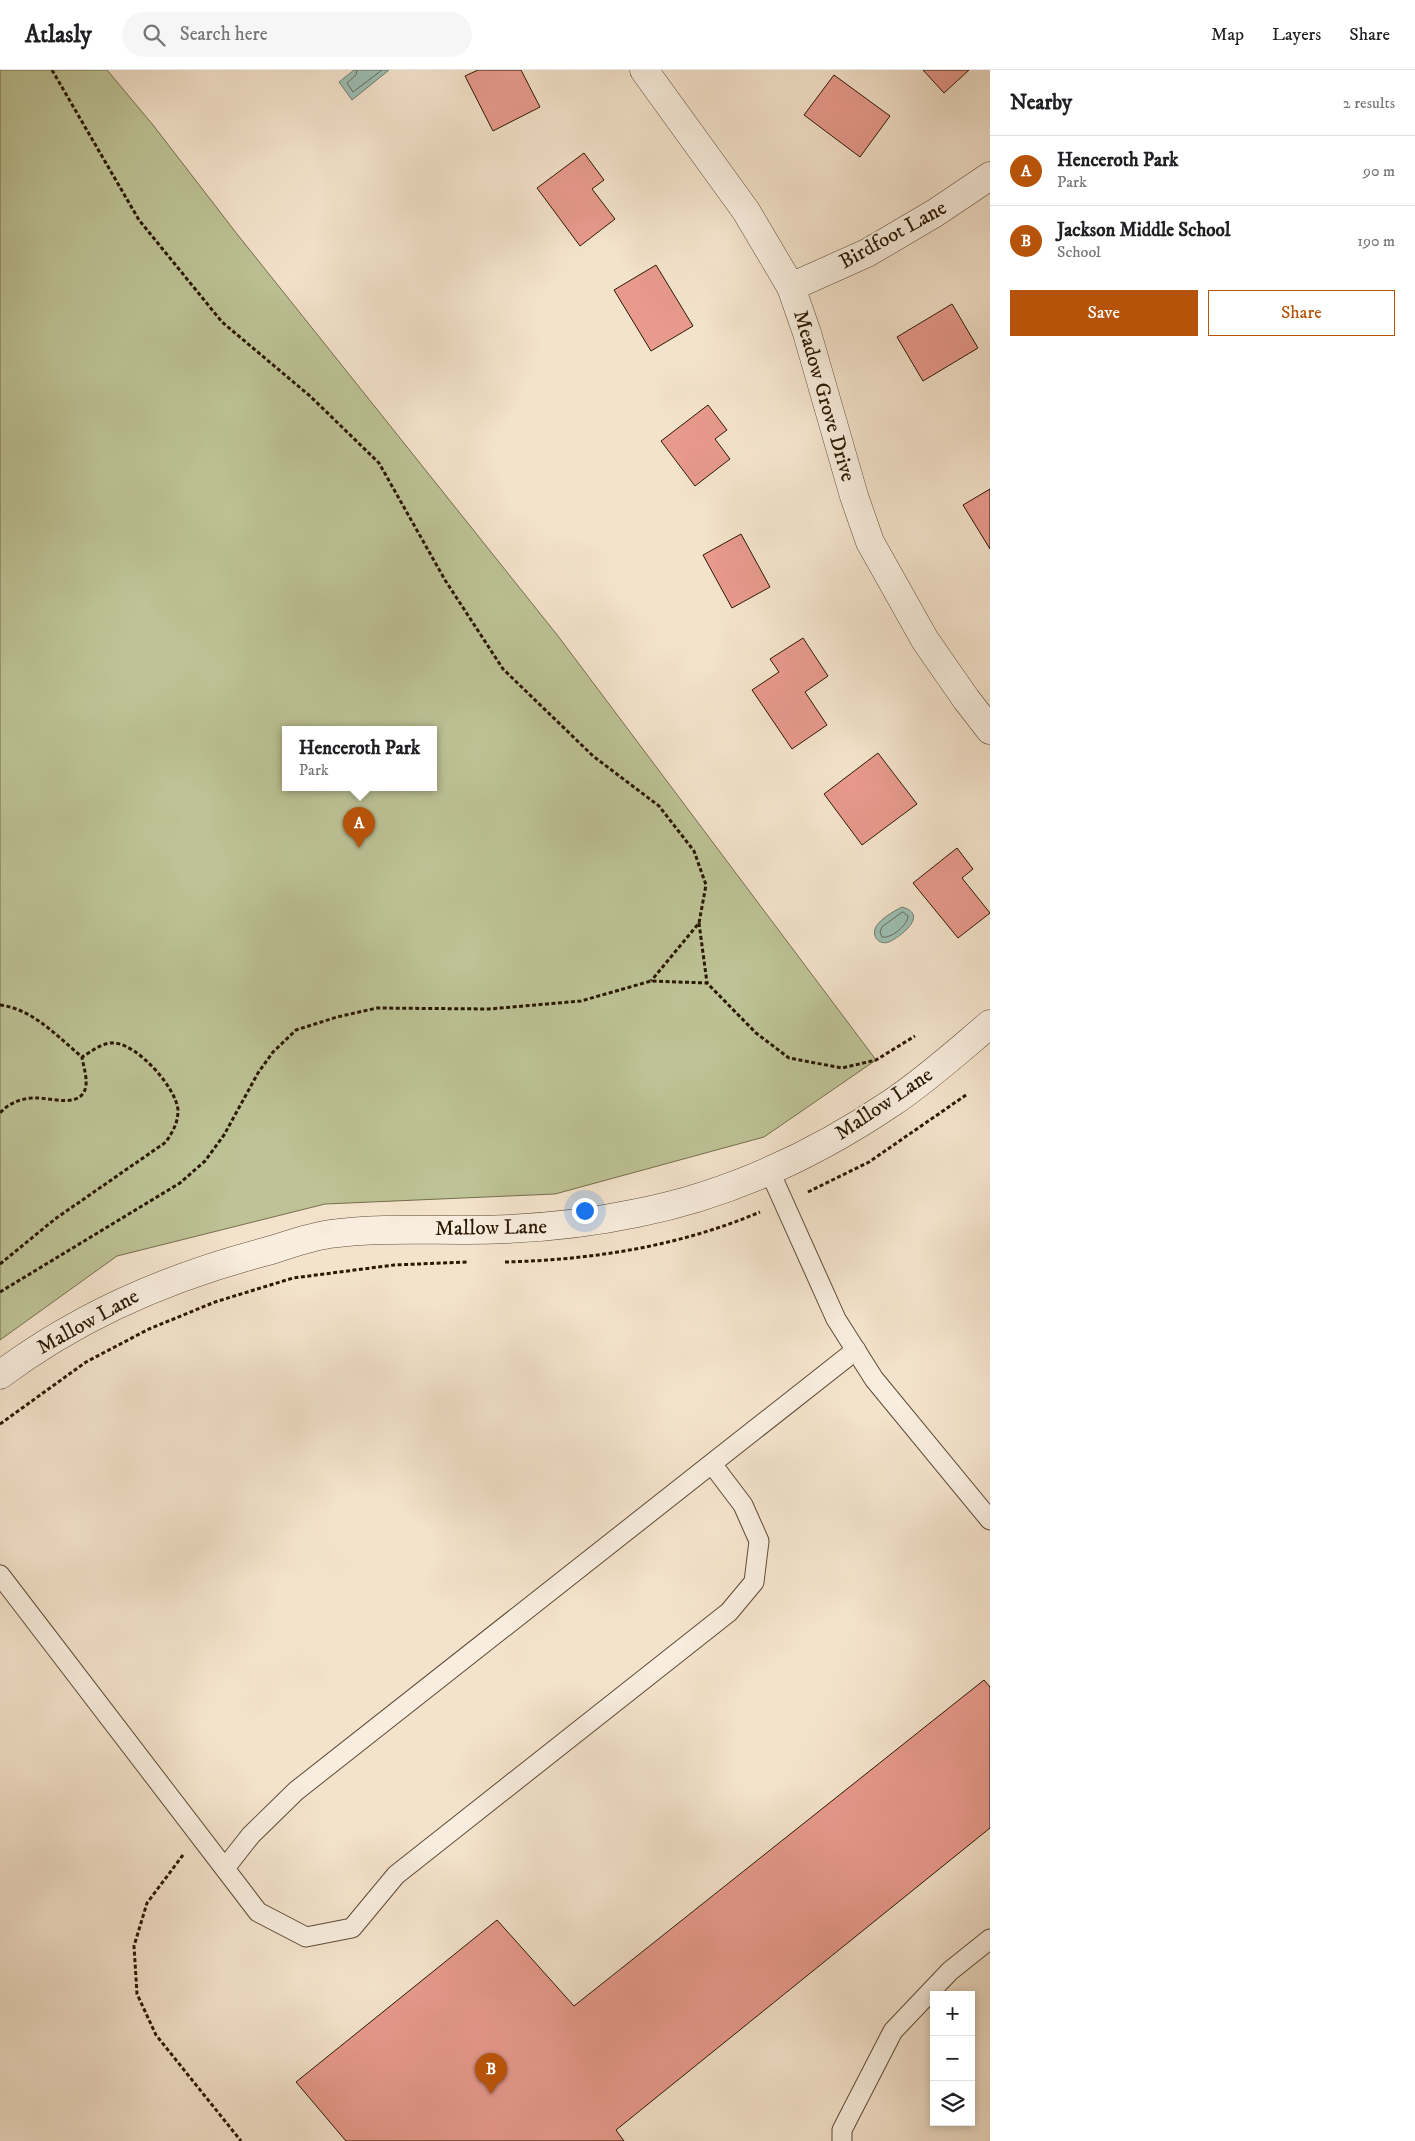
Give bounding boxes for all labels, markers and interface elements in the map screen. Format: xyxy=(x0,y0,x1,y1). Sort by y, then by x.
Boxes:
search box xyxy=(122,12,472,57)
text: Atlasly xyxy=(25,20,92,50)
icon: search xyxy=(140,21,168,49)
text: Search here xyxy=(180,23,268,46)
text: Map xyxy=(1211,24,1244,46)
text: Layers xyxy=(1272,24,1321,46)
text: Share xyxy=(1349,24,1390,46)
text: Nearby xyxy=(1010,90,1072,116)
text: 2 results xyxy=(1343,93,1395,113)
text: Henceroth Park xyxy=(1057,149,1178,172)
text: A xyxy=(1021,161,1031,181)
text: 90 m xyxy=(1363,161,1395,181)
text: Park xyxy=(1057,172,1087,192)
street label: Birdfoot Lane xyxy=(835,195,951,275)
text: Jackson Middle School xyxy=(1057,219,1230,242)
text: B xyxy=(1021,231,1031,251)
text: 190 m xyxy=(1357,231,1395,251)
text: School xyxy=(1057,242,1101,262)
button: Save xyxy=(1010,290,1198,336)
button: Share xyxy=(1208,290,1395,336)
street label: Meadow Grove Drive xyxy=(787,307,861,485)
popup xyxy=(282,726,437,791)
text: Henceroth Park xyxy=(299,737,420,760)
text: Park xyxy=(299,760,329,780)
pin: A xyxy=(343,807,375,848)
street label: Mallow Lane xyxy=(830,1062,938,1146)
your location xyxy=(572,1198,598,1224)
street label: Mallow Lane xyxy=(435,1214,548,1242)
street label: Mallow Lane xyxy=(33,1283,144,1361)
map controls xyxy=(930,1991,975,2126)
button: + xyxy=(930,1991,975,2036)
button: − xyxy=(930,2036,975,2081)
pin: B xyxy=(475,2053,507,2094)
button: layers xyxy=(930,2081,975,2126)

